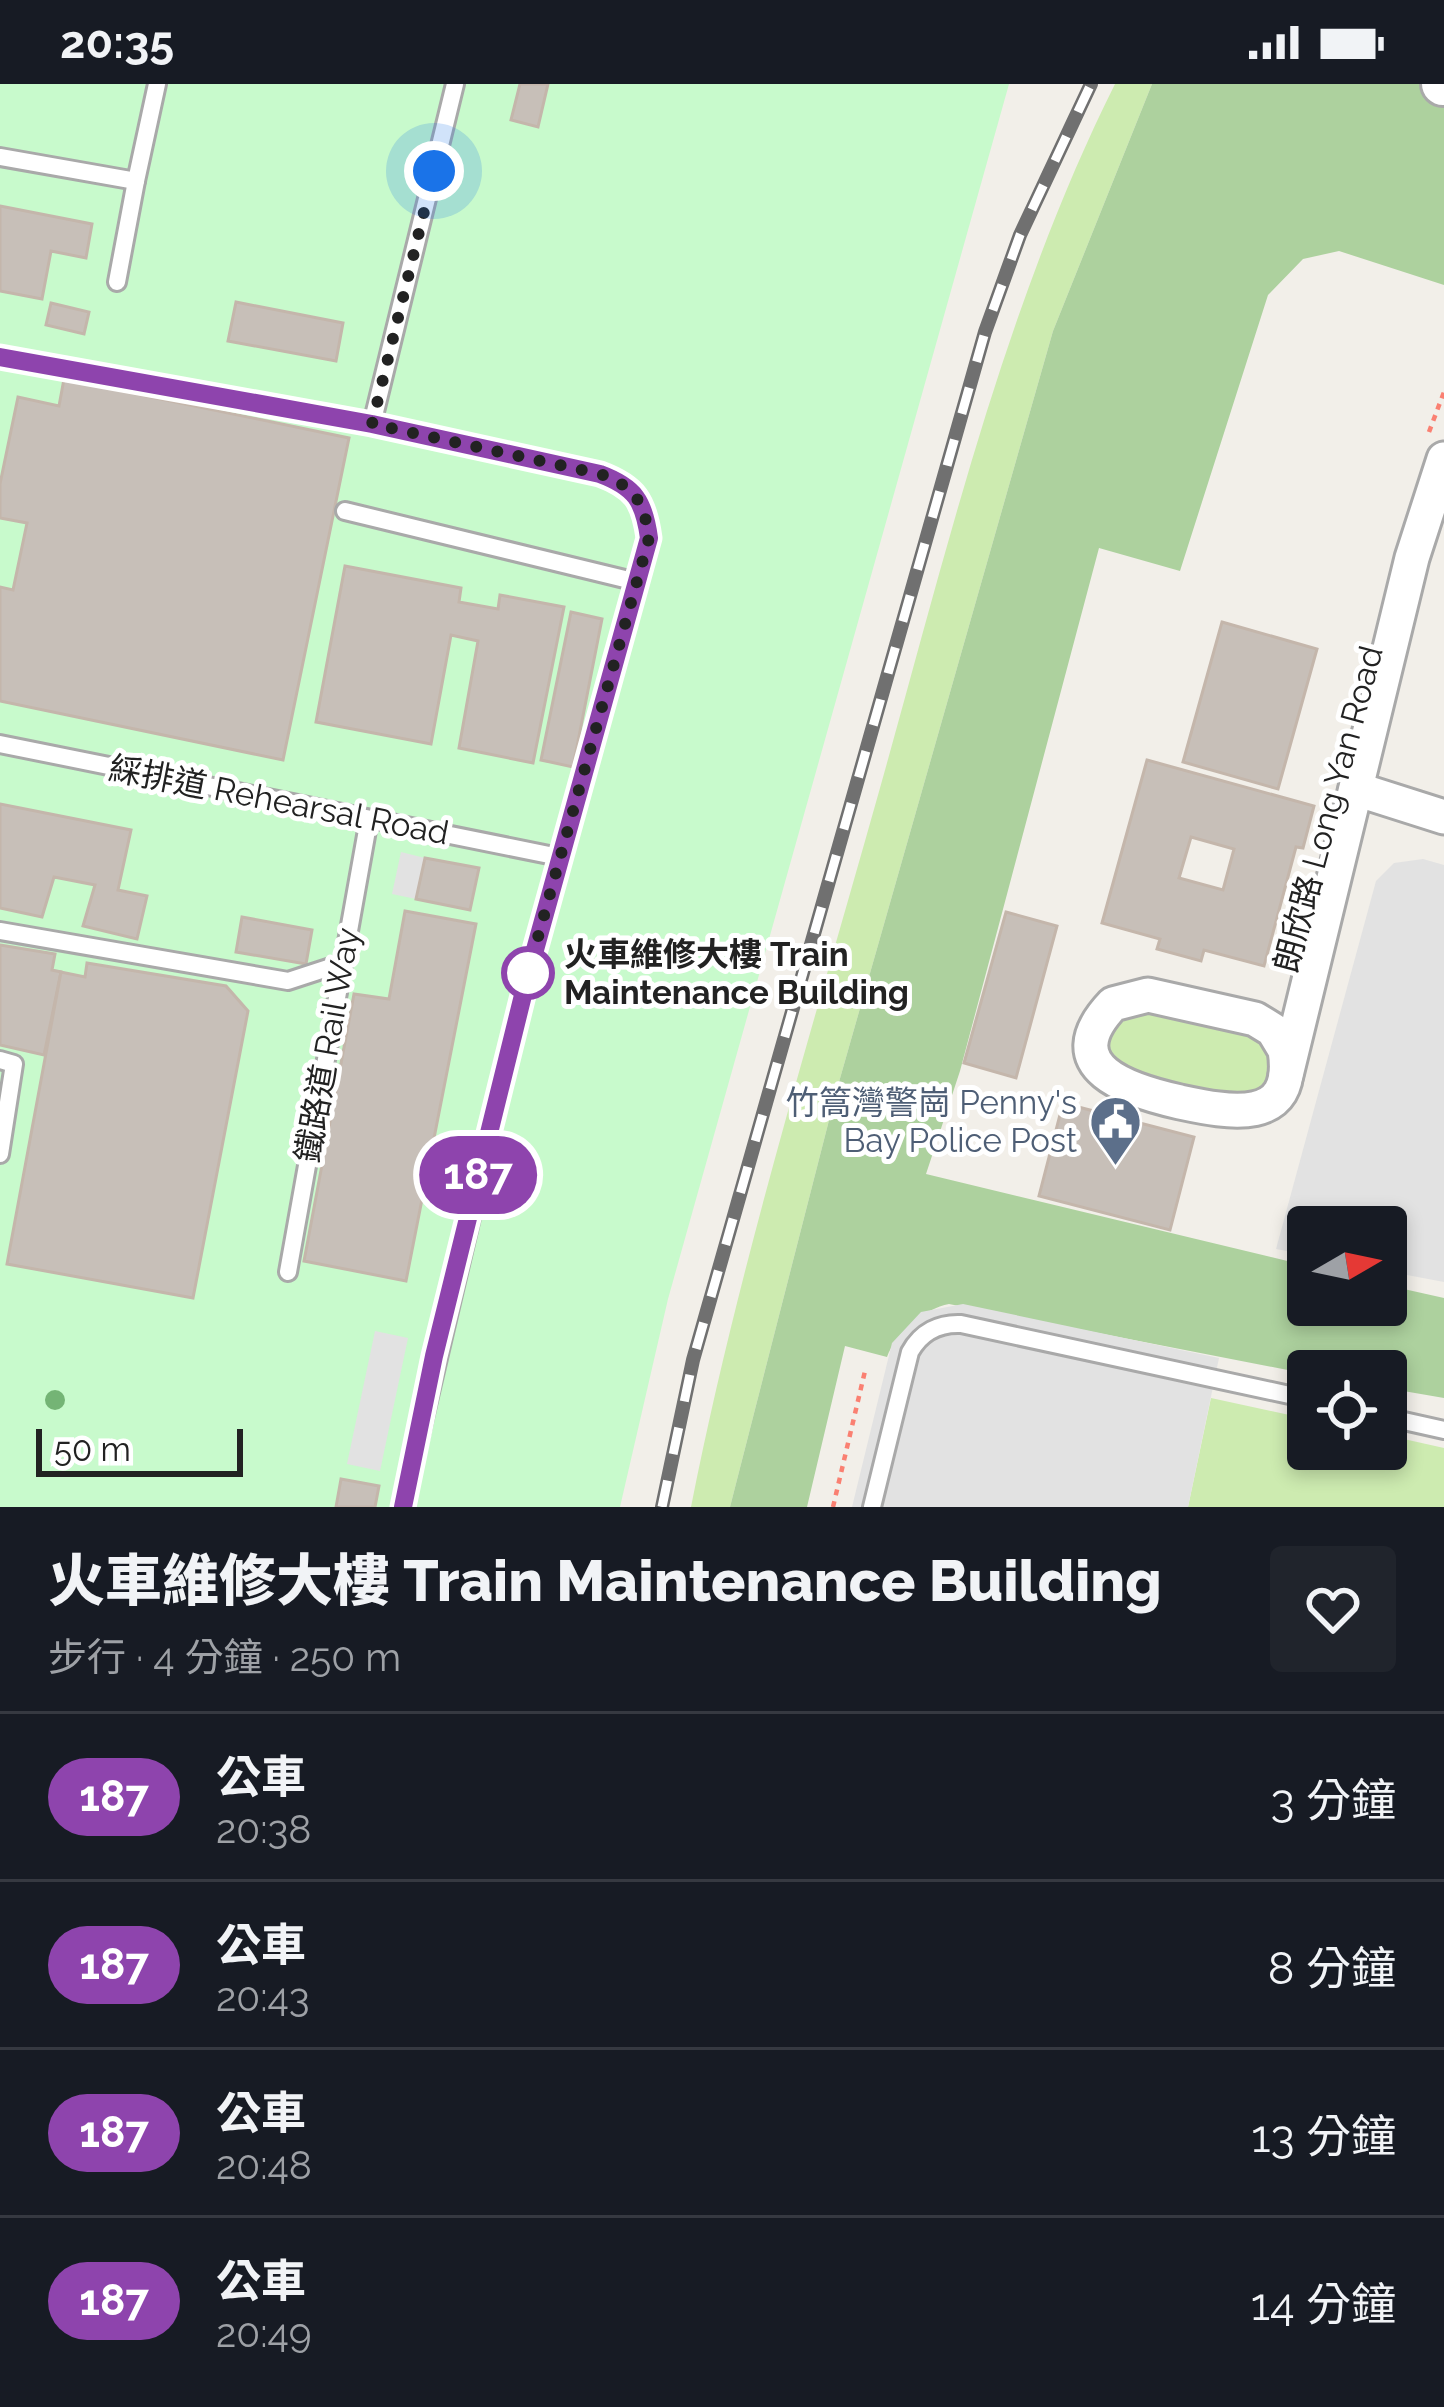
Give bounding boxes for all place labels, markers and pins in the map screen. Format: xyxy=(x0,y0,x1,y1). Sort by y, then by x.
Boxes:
place label: 火車維修大樓 Train Maintenance Building xyxy=(564,935,909,1012)
marker: 火車維修大樓 Train Maintenance Building xyxy=(503,948,553,998)
place label: 竹篙灣警崗 Penny's Bay Police Post xyxy=(786,1083,1077,1160)
public building icon: 竹篙灣警崗 Penny's Bay Police Post xyxy=(1088,1093,1144,1167)

